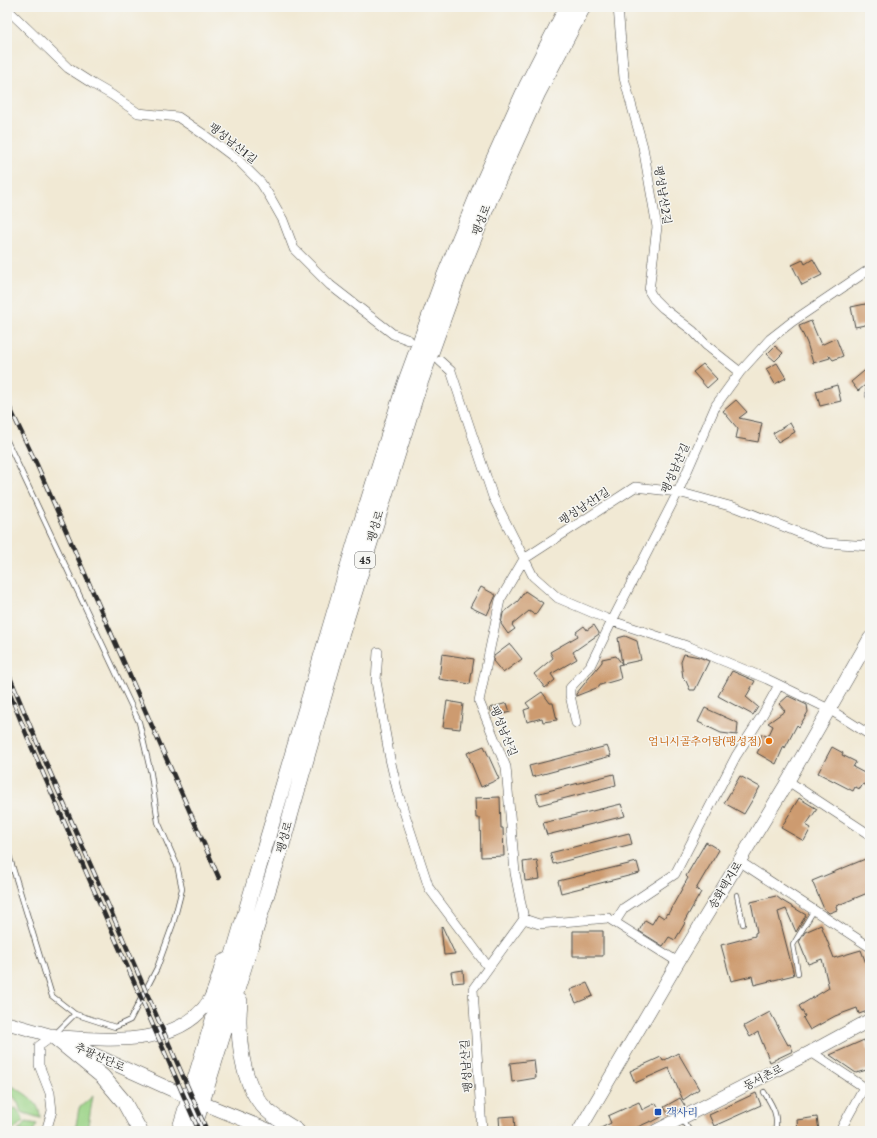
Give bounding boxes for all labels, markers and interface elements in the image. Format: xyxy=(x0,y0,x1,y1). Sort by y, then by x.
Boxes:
street label: 팽성남산1길 xyxy=(206,119,260,167)
street label: 팽성남산2길 xyxy=(651,165,675,225)
street label: 팽성로 xyxy=(469,202,494,237)
street label: 팽성남산길 xyxy=(658,441,692,495)
street label: 팽성남산1길 xyxy=(556,484,612,528)
street label: 팽성로 xyxy=(364,508,386,543)
road number: 45 xyxy=(355,552,375,568)
street label: 팽성남산길 xyxy=(488,704,520,758)
place label: 엄니시골추어탕(팽성점) xyxy=(648,734,761,748)
marker: 엄니시골추어탕(팽성점) xyxy=(764,736,774,746)
street label: 팽성로 xyxy=(273,819,295,854)
street label: 송화택지로 xyxy=(705,858,745,911)
street label: 팽성남산길 xyxy=(457,1039,475,1093)
street label: 추팔산단로 xyxy=(73,1040,127,1074)
street label: 동서촌로 xyxy=(741,1061,785,1093)
place label: 객사리 xyxy=(666,1105,698,1119)
marker: 객사리 xyxy=(653,1107,663,1117)

